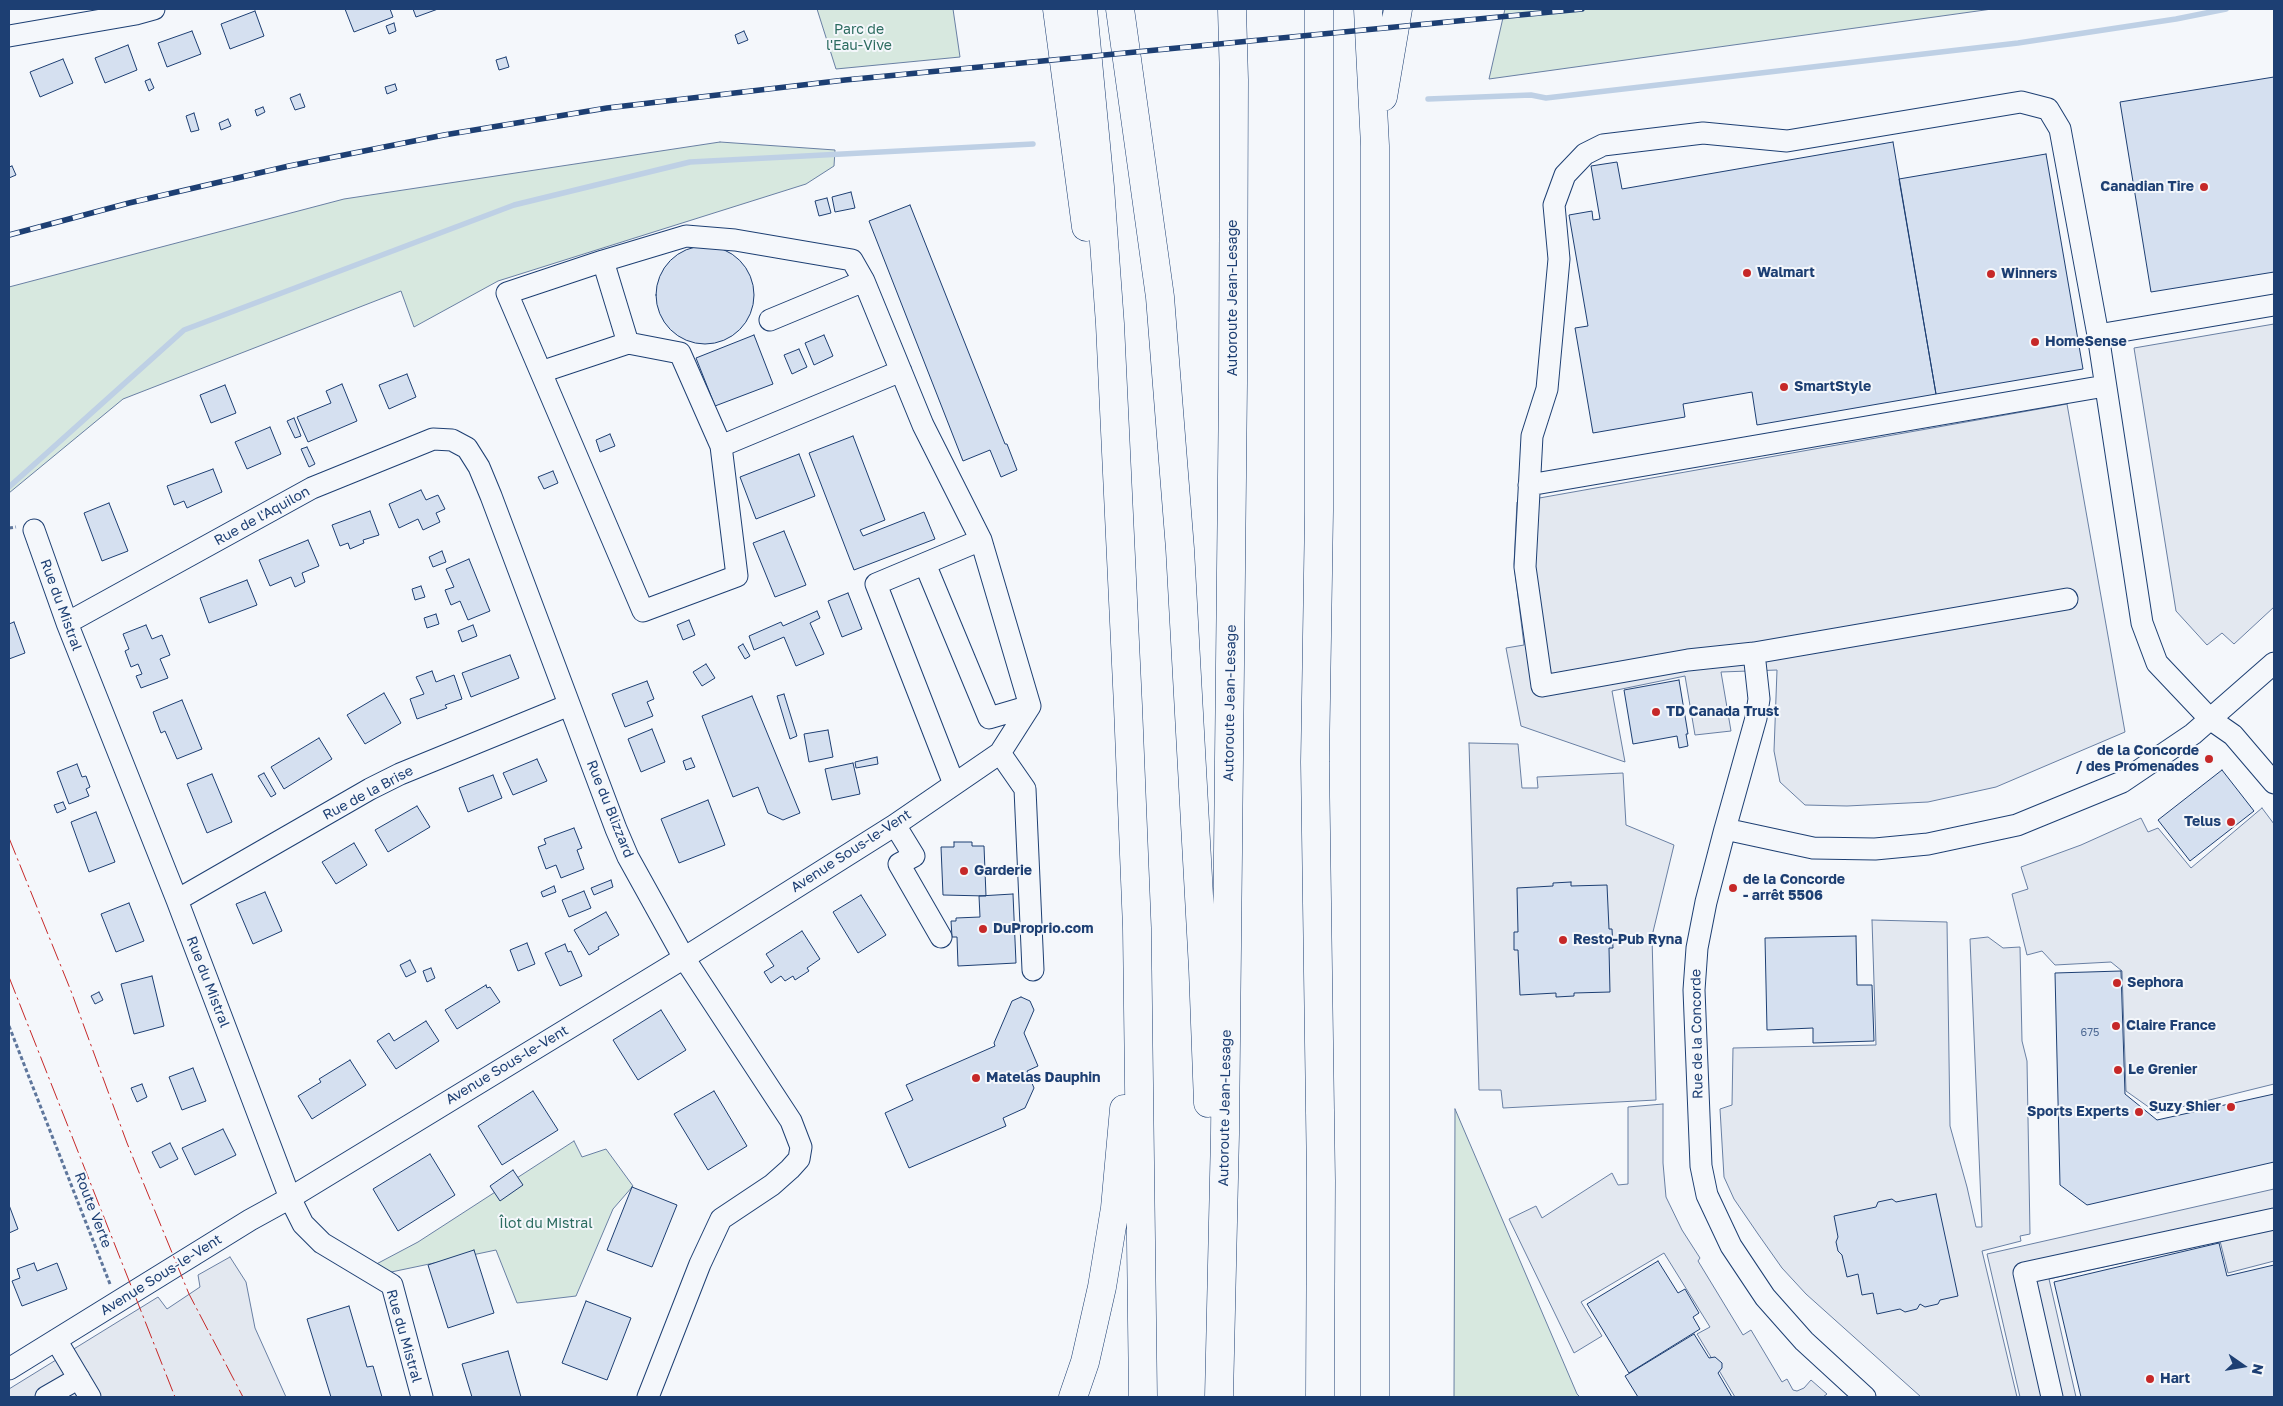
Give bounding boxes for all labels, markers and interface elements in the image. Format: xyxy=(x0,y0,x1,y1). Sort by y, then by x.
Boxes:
park label: Parc de l'Eau-Vive xyxy=(826,22,892,54)
place label: Canadian Tire xyxy=(2100,179,2194,195)
marker: Canadian Tire xyxy=(2198,181,2210,193)
street label: Autoroute Jean-Lesage xyxy=(1225,220,1241,376)
place label: Walmart xyxy=(1757,265,1815,281)
place label: Winners xyxy=(2001,266,2057,282)
marker: Walmart xyxy=(1741,267,1753,279)
marker: Winners xyxy=(1985,268,1997,280)
place label: HomeSense xyxy=(2045,334,2127,350)
marker: HomeSense xyxy=(2029,336,2041,348)
place label: SmartStyle xyxy=(1794,379,1871,395)
marker: SmartStyle xyxy=(1778,381,1790,393)
street label: Rue de l'Aquilon xyxy=(211,483,313,549)
street label: Rue du Mistral xyxy=(37,557,85,653)
street label: Autoroute Jean-Lesage xyxy=(1220,625,1240,781)
place label: TD Canada Trust xyxy=(1666,704,1779,720)
marker: TD Canada Trust xyxy=(1650,706,1662,718)
place label: de la Concorde / des Promenades xyxy=(2076,743,2199,776)
marker: de la Concorde / des Promenades xyxy=(2203,753,2215,765)
street label: Rue du Blizzard xyxy=(583,758,637,860)
street label: Rue de la Brise xyxy=(320,762,416,824)
street label: Avenue Sous-le-Vent xyxy=(788,806,914,896)
place label: Telus xyxy=(2184,814,2221,830)
marker: Telus xyxy=(2225,816,2237,828)
place label: Garderie xyxy=(974,863,1032,879)
marker: Garderie xyxy=(958,865,970,877)
place label: de la Concorde - arrêt 5506 xyxy=(1743,872,1845,904)
marker: de la Concorde - arrêt 5506 xyxy=(1727,882,1739,894)
place label: DuProprio.com xyxy=(993,921,1093,937)
marker: DuProprio.com xyxy=(977,923,989,935)
place label: Resto-Pub Ryna xyxy=(1573,932,1682,948)
street label: Rue du Mistral xyxy=(183,934,233,1030)
marker: Resto-Pub Ryna xyxy=(1557,934,1569,946)
street label: Rue de la Concorde xyxy=(1687,969,1707,1099)
place label: Sephora xyxy=(2127,975,2183,991)
marker: Sephora xyxy=(2111,977,2123,989)
place label: Claire France xyxy=(2126,1018,2216,1034)
marker: Claire France xyxy=(2110,1020,2122,1032)
street label: Avenue Sous-le-Vent xyxy=(443,1022,571,1108)
house number: 675 xyxy=(2081,1026,2099,1040)
street label: Autoroute Jean-Lesage xyxy=(1215,1030,1235,1186)
place label: Le Grenier xyxy=(2128,1062,2198,1078)
marker: Le Grenier xyxy=(2112,1064,2124,1076)
place label: Matelas Dauphin xyxy=(986,1070,1100,1086)
marker: Matelas Dauphin xyxy=(970,1072,982,1084)
place label: Suzy Shier xyxy=(2149,1099,2221,1115)
marker: Suzy Shier xyxy=(2225,1101,2237,1113)
place label: Sports Experts xyxy=(2027,1104,2129,1120)
marker: Sports Experts xyxy=(2133,1106,2145,1118)
street label: Route Verte xyxy=(71,1170,115,1250)
park label: Îlot du Mistral xyxy=(499,1216,593,1232)
street label: Avenue Sous-le-Vent xyxy=(97,1231,225,1319)
street label: Rue du Mistral xyxy=(383,1287,425,1385)
north arrow xyxy=(2218,1341,2268,1391)
text: N xyxy=(2249,1362,2268,1377)
place label: Hart xyxy=(2160,1371,2190,1387)
marker: Hart xyxy=(2144,1373,2156,1385)

